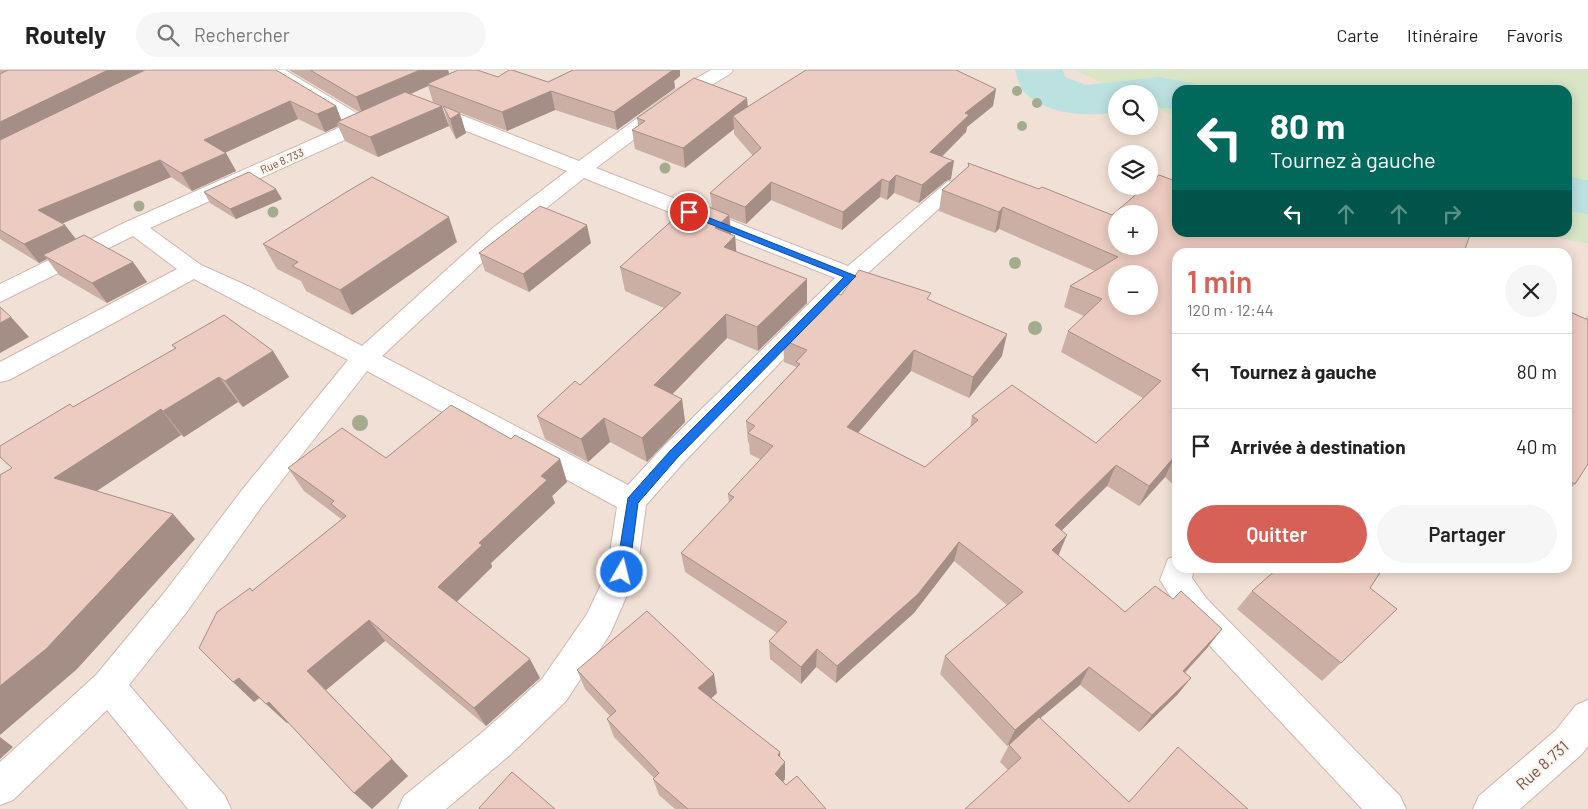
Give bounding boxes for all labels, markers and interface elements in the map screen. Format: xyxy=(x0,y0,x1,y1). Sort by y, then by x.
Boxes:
search box xyxy=(136,12,486,57)
text: Routely xyxy=(25,20,106,49)
icon: search xyxy=(154,21,182,49)
text: Rechercher xyxy=(194,23,290,46)
text: Carte xyxy=(1336,24,1379,46)
text: Itinéraire xyxy=(1407,24,1478,46)
text: Favoris xyxy=(1506,24,1563,46)
map controls xyxy=(1108,85,1158,315)
button: search xyxy=(1108,85,1158,135)
text: 80 m xyxy=(1270,104,1345,146)
icon: left xyxy=(1187,105,1252,170)
street label: Rue 8.733 xyxy=(258,145,305,176)
button: layers xyxy=(1108,145,1158,195)
text: Tournez à gauche xyxy=(1270,146,1436,172)
pin xyxy=(668,191,710,233)
icon: arrive xyxy=(675,198,703,226)
icon: left xyxy=(1279,200,1307,228)
icon: ahead xyxy=(1332,200,1360,228)
icon: ahead xyxy=(1385,200,1413,228)
icon: right xyxy=(1438,200,1466,228)
button: + xyxy=(1108,205,1158,255)
text: 1 min xyxy=(1187,263,1252,299)
button: − xyxy=(1108,265,1158,315)
button: close xyxy=(1505,265,1557,317)
text: 120 m · 12:44 xyxy=(1187,300,1274,319)
icon: left xyxy=(1187,357,1215,385)
text: Tournez à gauche xyxy=(1230,360,1377,383)
text: 80 m xyxy=(1517,360,1557,383)
icon: arrive xyxy=(1187,432,1215,460)
text: Arrivée à destination xyxy=(1230,435,1406,458)
text: 40 m xyxy=(1516,435,1557,458)
button: Quitter xyxy=(1187,505,1367,563)
button: Partager xyxy=(1377,505,1557,563)
position arrow xyxy=(595,545,647,597)
street label: Rue 8.731 xyxy=(1511,736,1572,793)

